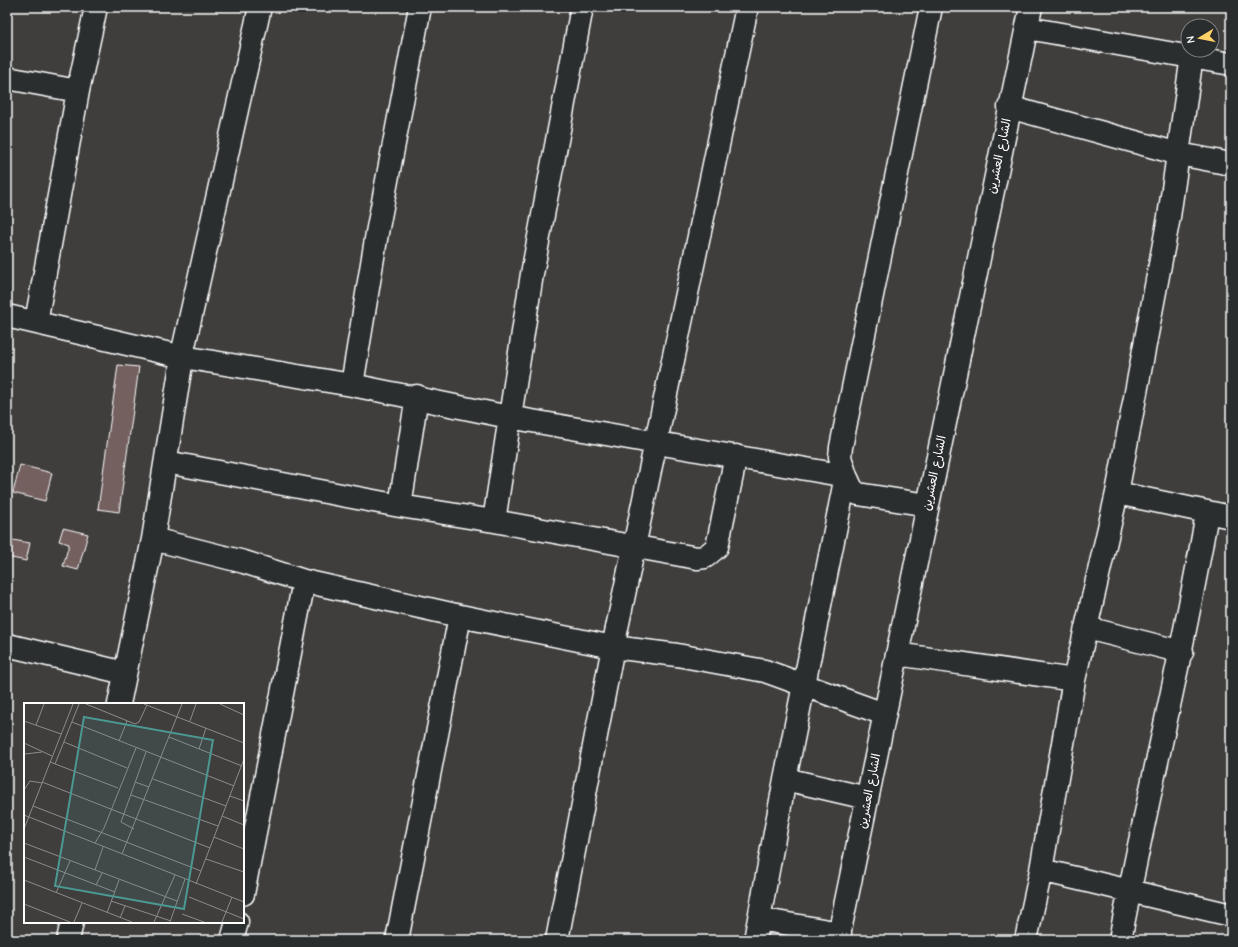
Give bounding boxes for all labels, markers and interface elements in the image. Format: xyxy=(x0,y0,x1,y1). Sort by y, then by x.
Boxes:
north arrow xyxy=(1180,18,1220,58)
text: N xyxy=(1184,35,1198,44)
street label: الشارع العشرين xyxy=(984,117,1016,195)
street label: الشارع العشرين xyxy=(919,434,951,512)
inset map xyxy=(24,703,244,923)
street label: الشارع العشرين xyxy=(855,752,885,830)

